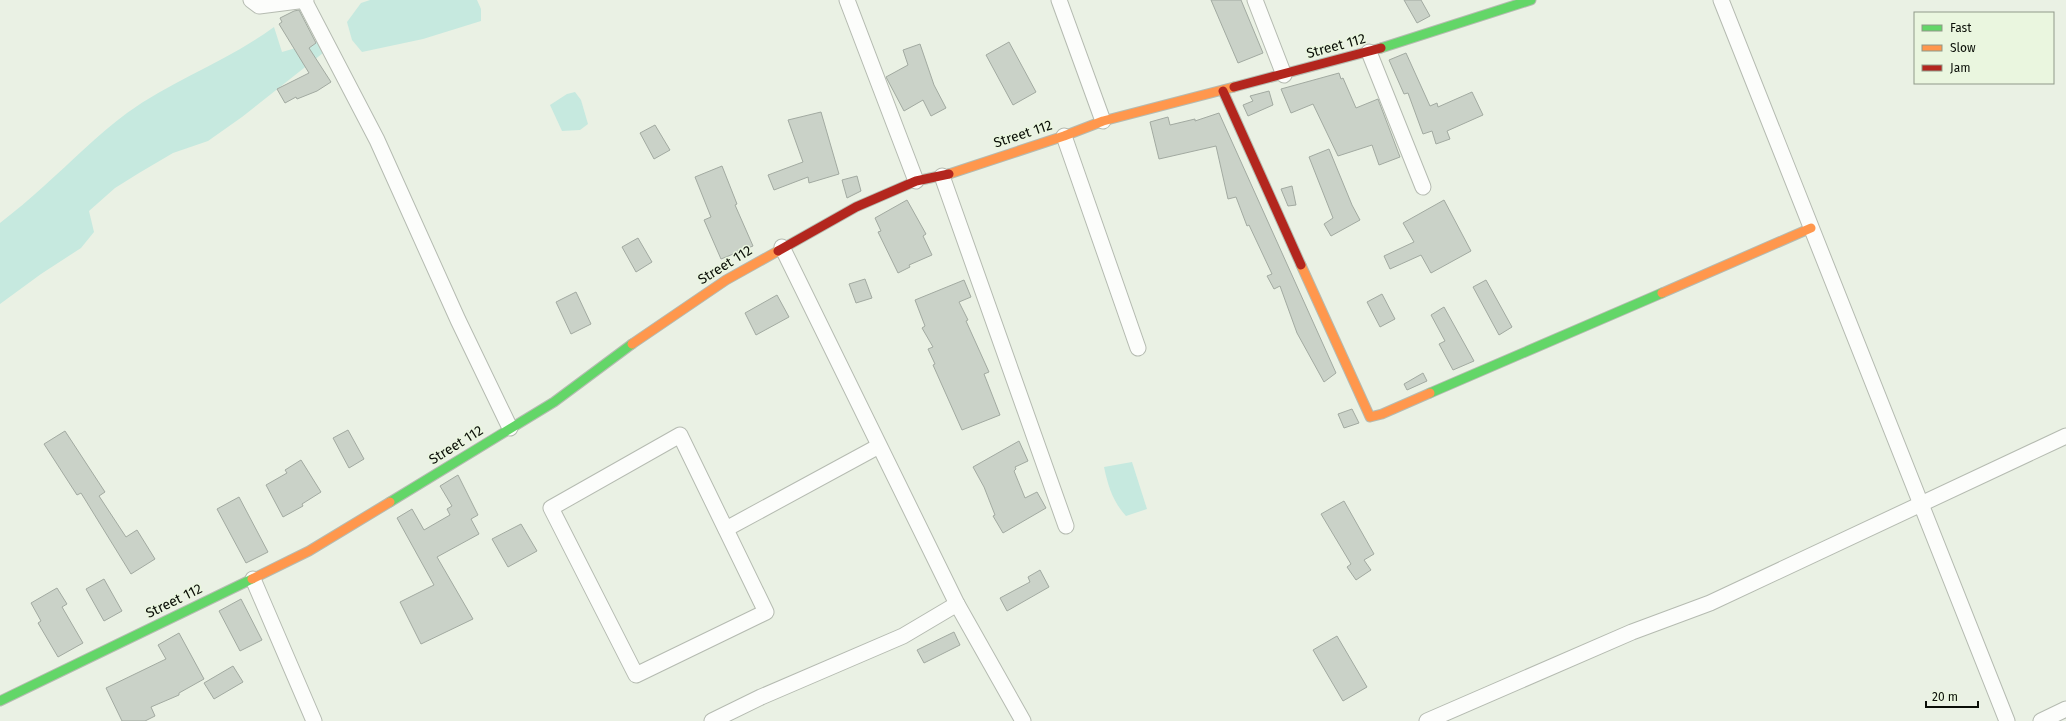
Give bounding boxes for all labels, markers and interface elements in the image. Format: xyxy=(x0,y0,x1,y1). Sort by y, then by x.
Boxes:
legend xyxy=(1914,12,2054,84)
text: Fast xyxy=(1950,21,1972,35)
street label: Street 112 xyxy=(1305,30,1368,62)
text: Slow xyxy=(1950,41,1976,55)
text: Jam xyxy=(1950,61,1970,75)
street label: Street 112 xyxy=(992,117,1054,151)
street label: Street 112 xyxy=(695,242,755,288)
street label: Street 112 xyxy=(426,422,486,468)
street label: Street 112 xyxy=(143,580,205,622)
scale bar xyxy=(1926,683,1978,709)
text: 20 m xyxy=(1932,690,1958,704)

